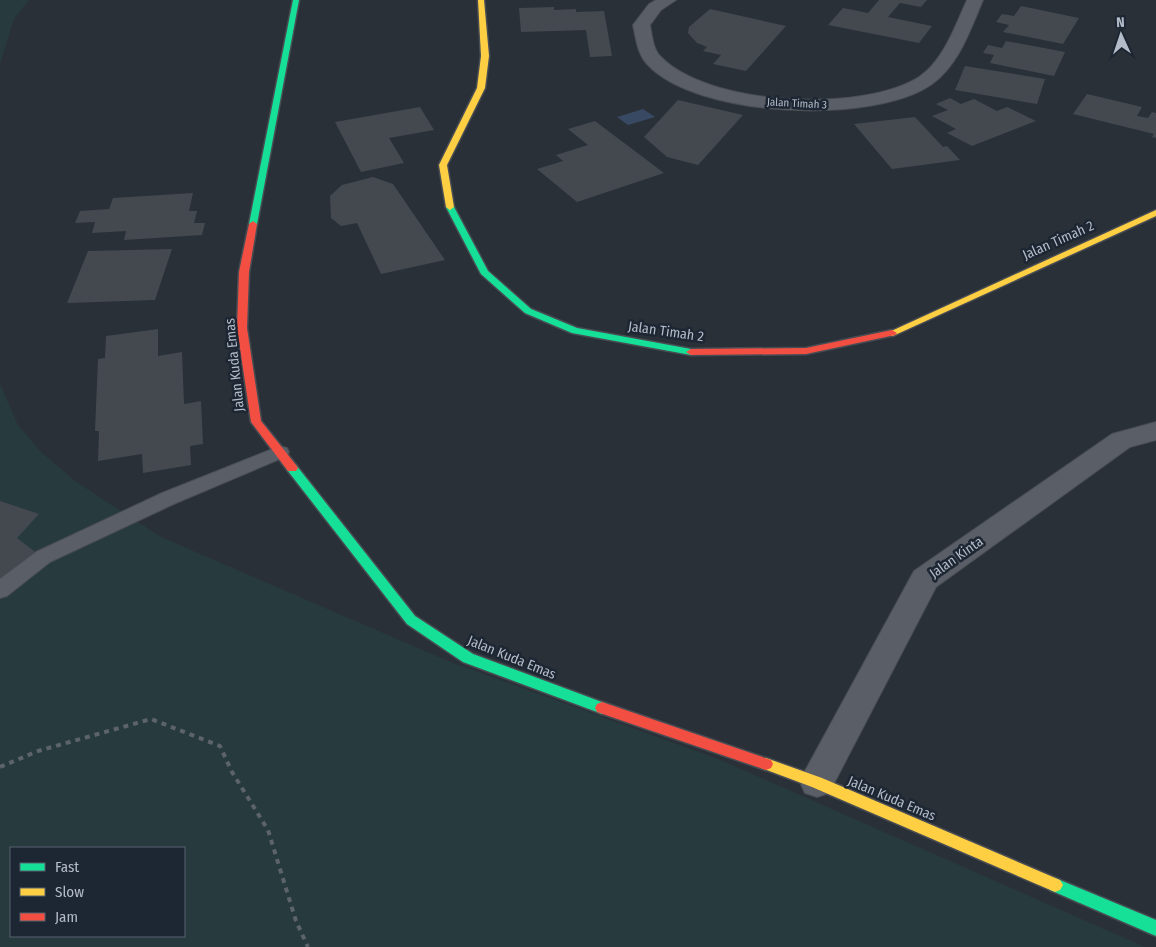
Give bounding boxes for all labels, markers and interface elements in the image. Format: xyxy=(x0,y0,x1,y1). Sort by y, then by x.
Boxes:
north arrow xyxy=(1096,10,1146,60)
text: N xyxy=(1116,14,1125,31)
street label: Jalan Timah 3 xyxy=(767,95,827,112)
street label: Jalan Timah 2 xyxy=(1020,217,1096,264)
street label: Jalan Kuda Emas xyxy=(221,317,248,413)
street label: Jalan Timah 2 xyxy=(627,318,705,345)
street label: Jalan Kinta xyxy=(926,533,986,582)
street label: Jalan Kuda Emas xyxy=(465,632,559,683)
street label: Jalan Kuda Emas xyxy=(845,772,938,825)
legend xyxy=(10,847,185,937)
text: Fast xyxy=(55,858,79,876)
text: Slow xyxy=(55,883,84,901)
text: Jam xyxy=(55,908,78,926)

